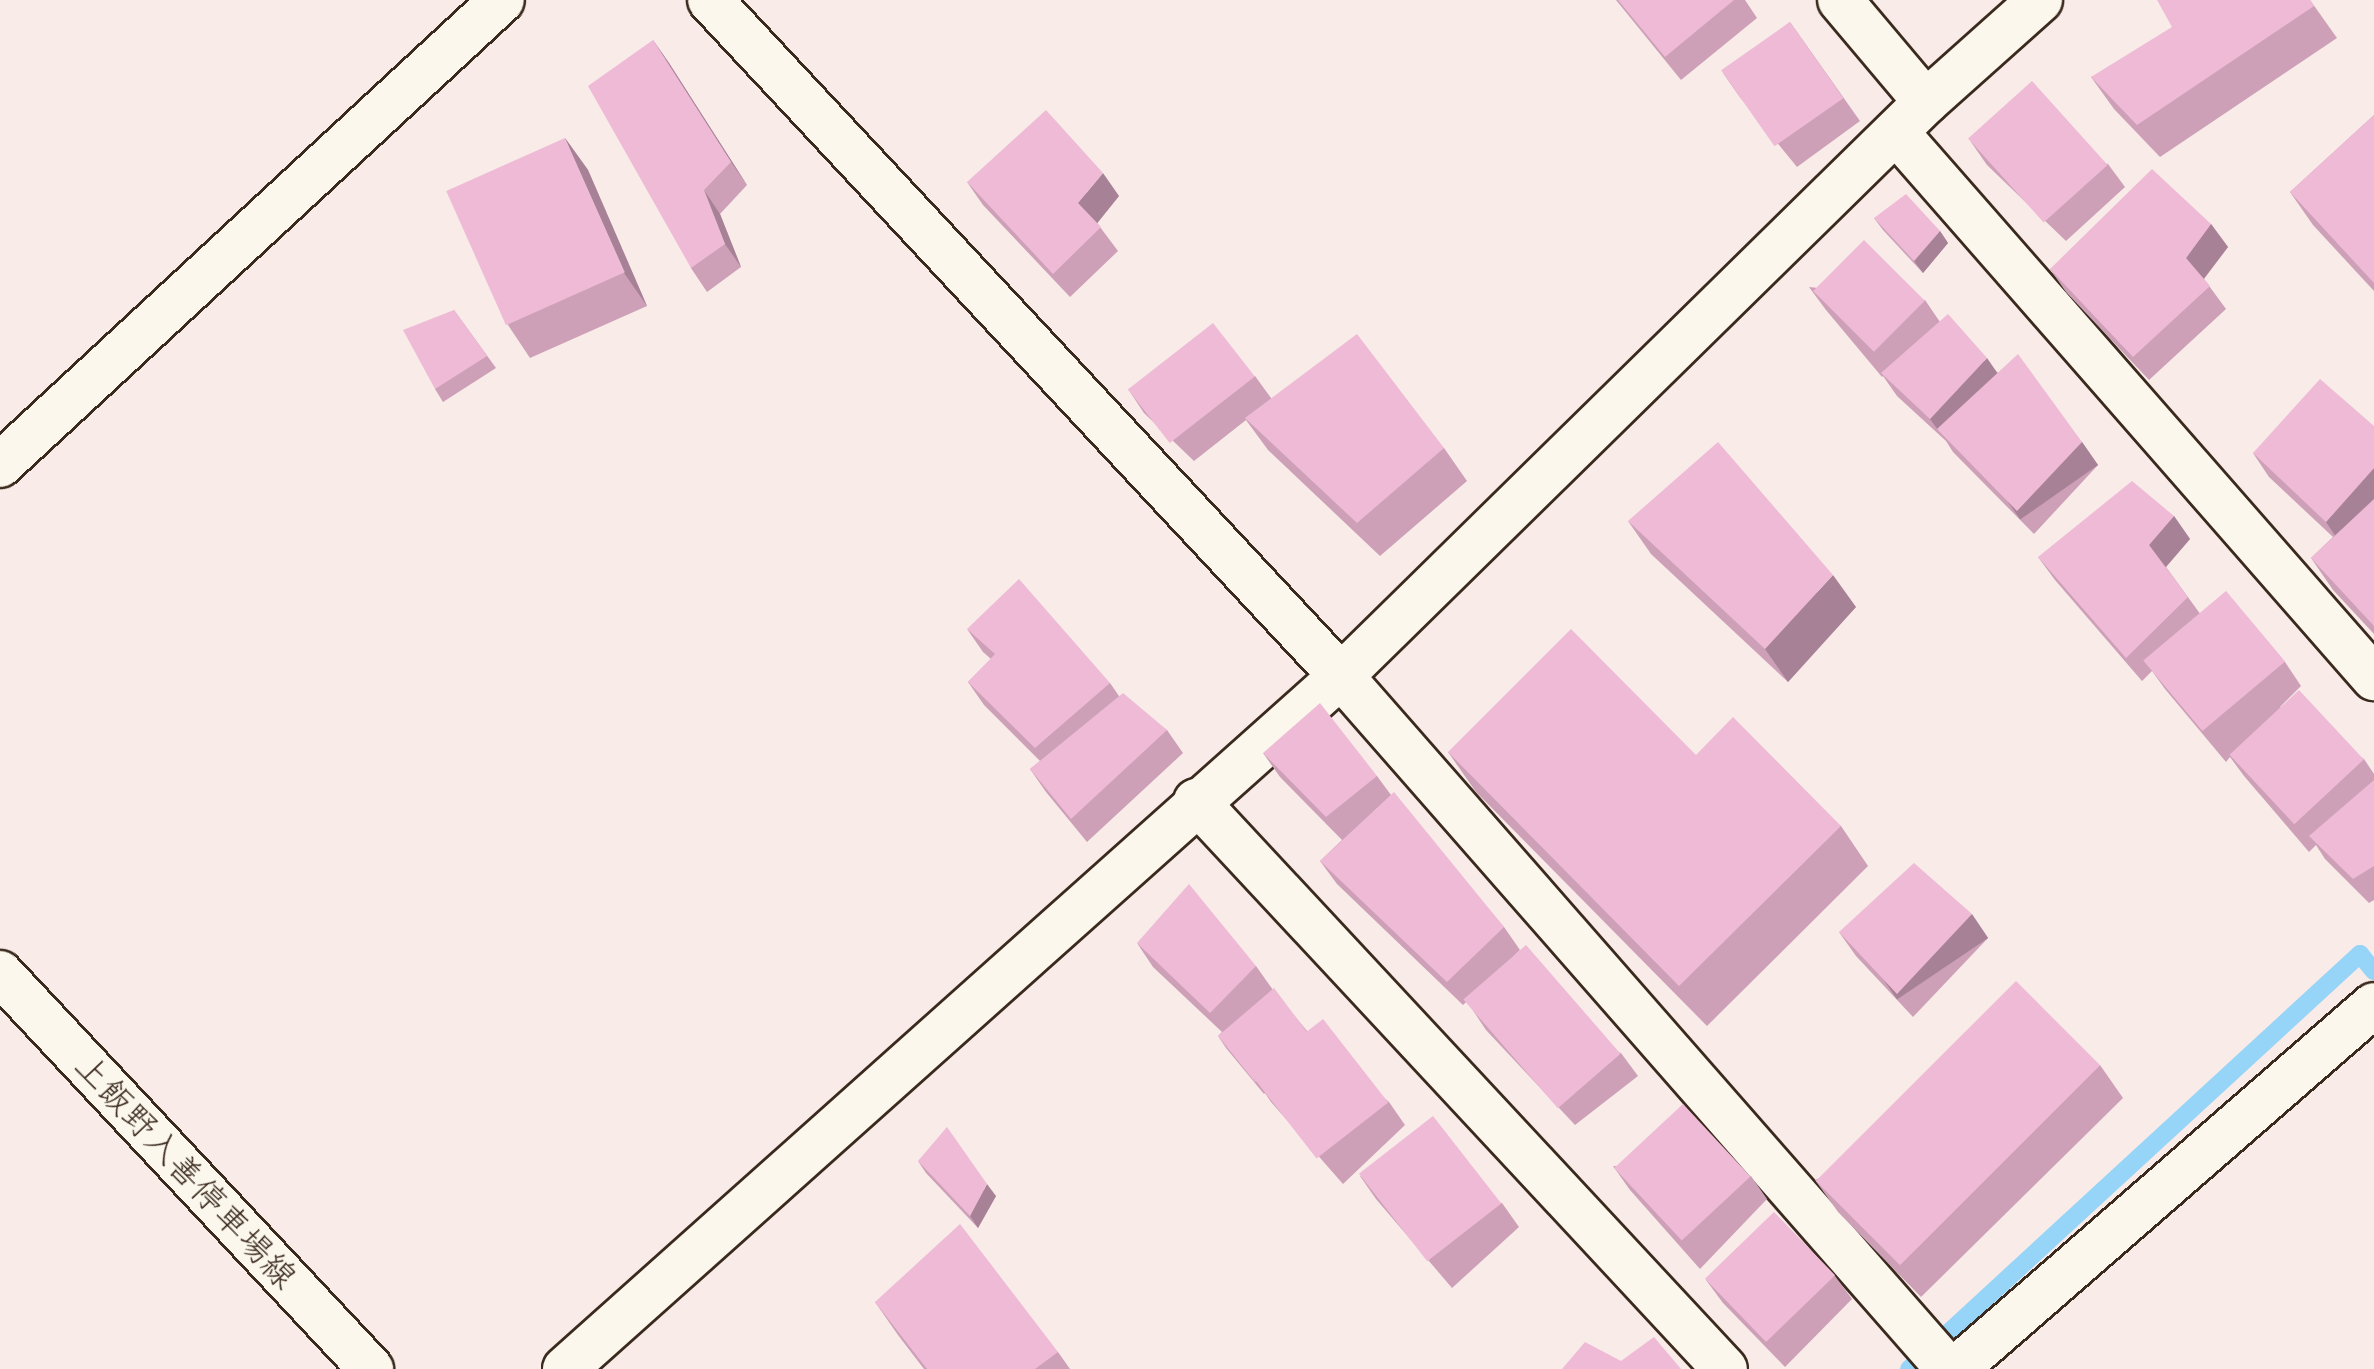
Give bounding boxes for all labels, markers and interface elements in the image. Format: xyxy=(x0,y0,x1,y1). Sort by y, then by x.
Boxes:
street label: 上飯野入善停車場線 xyxy=(67,1045,305,1297)

